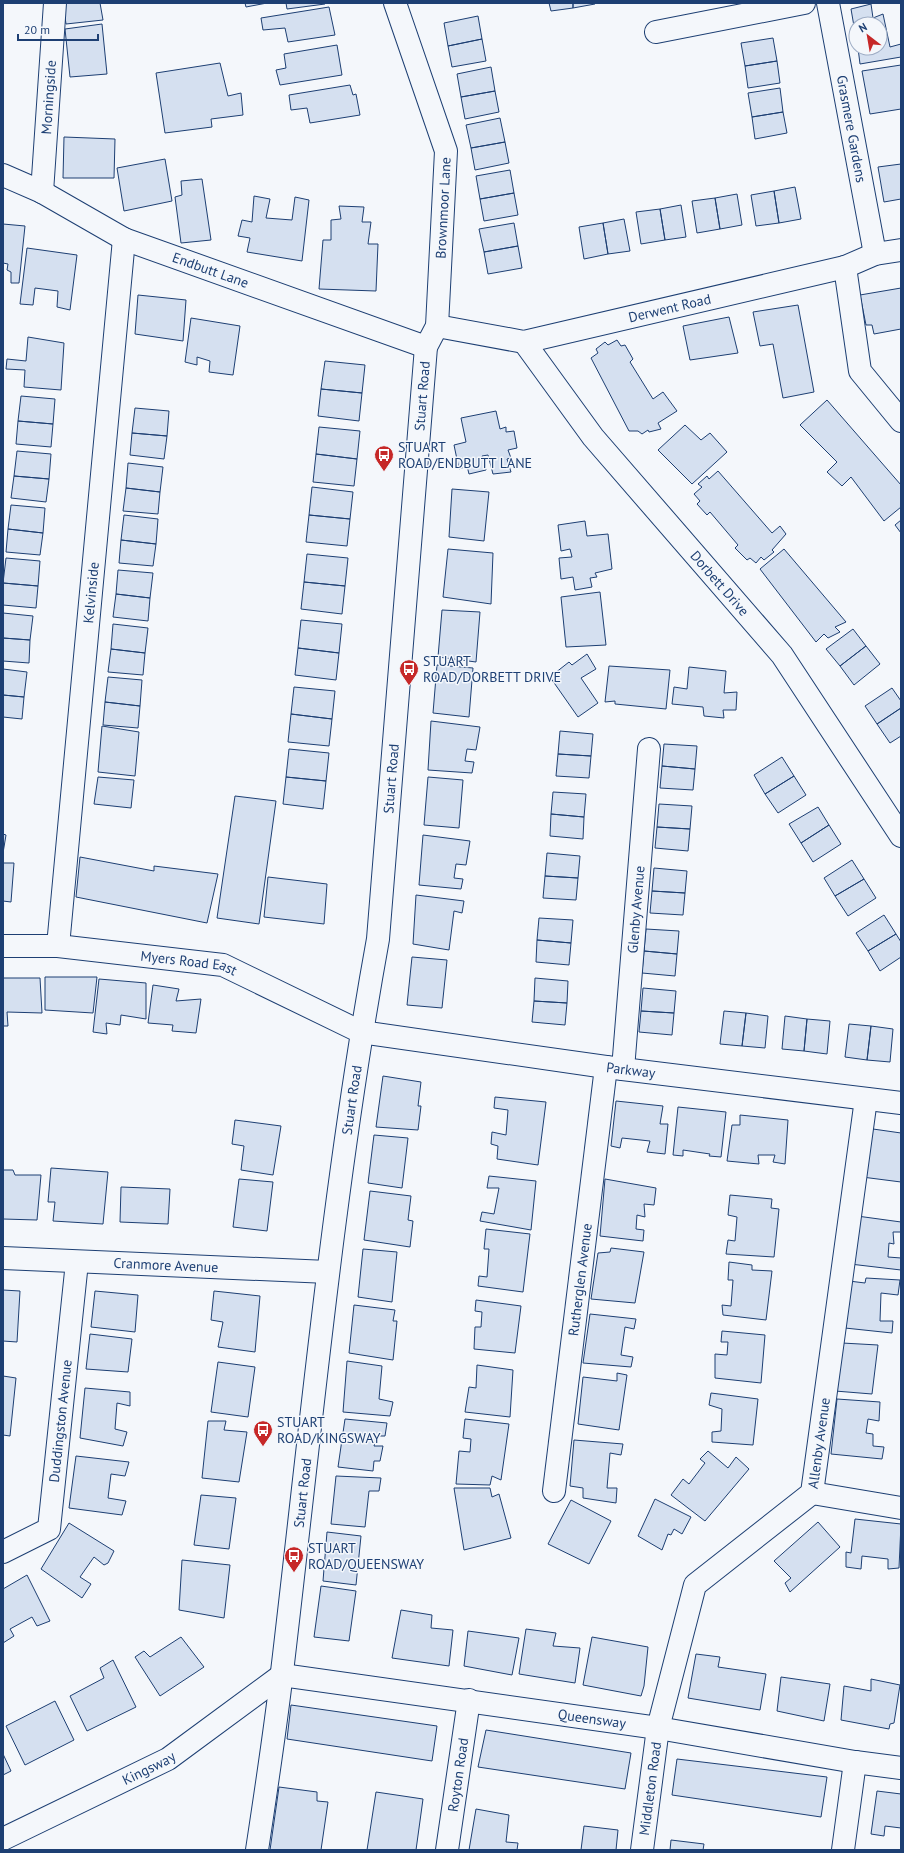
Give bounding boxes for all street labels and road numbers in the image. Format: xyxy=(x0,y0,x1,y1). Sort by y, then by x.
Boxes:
street label: Morningside xyxy=(37,60,60,135)
street label: Grasmere Gardens xyxy=(833,74,870,184)
street label: Brownmoor Lane xyxy=(431,157,455,259)
street label: Endbutt Lane xyxy=(170,248,251,292)
street label: Derwent Road xyxy=(627,290,713,326)
street label: Stuart Road xyxy=(410,360,434,432)
street label: Dorbett Drive xyxy=(687,547,753,620)
street label: Kelvinside xyxy=(79,561,103,624)
street label: Stuart Road xyxy=(379,743,403,814)
street label: Glenby Avenue xyxy=(623,865,648,954)
street label: Myers Road East xyxy=(140,947,240,980)
street label: Parkway xyxy=(605,1058,657,1082)
street label: Stuart Road xyxy=(338,1064,366,1136)
street label: Rutherglen Avenue xyxy=(564,1222,596,1337)
street label: Cranmore Avenue xyxy=(113,1254,219,1276)
street label: Duddingston Avenue xyxy=(45,1359,76,1483)
street label: Allenby Avenue xyxy=(804,1396,834,1490)
street label: Stuart Road xyxy=(290,1457,315,1529)
street label: Queensway xyxy=(557,1705,628,1732)
street label: Royton Road xyxy=(444,1737,472,1813)
street label: Middleton Road xyxy=(635,1741,665,1836)
street label: Kingsway xyxy=(119,1747,180,1789)

